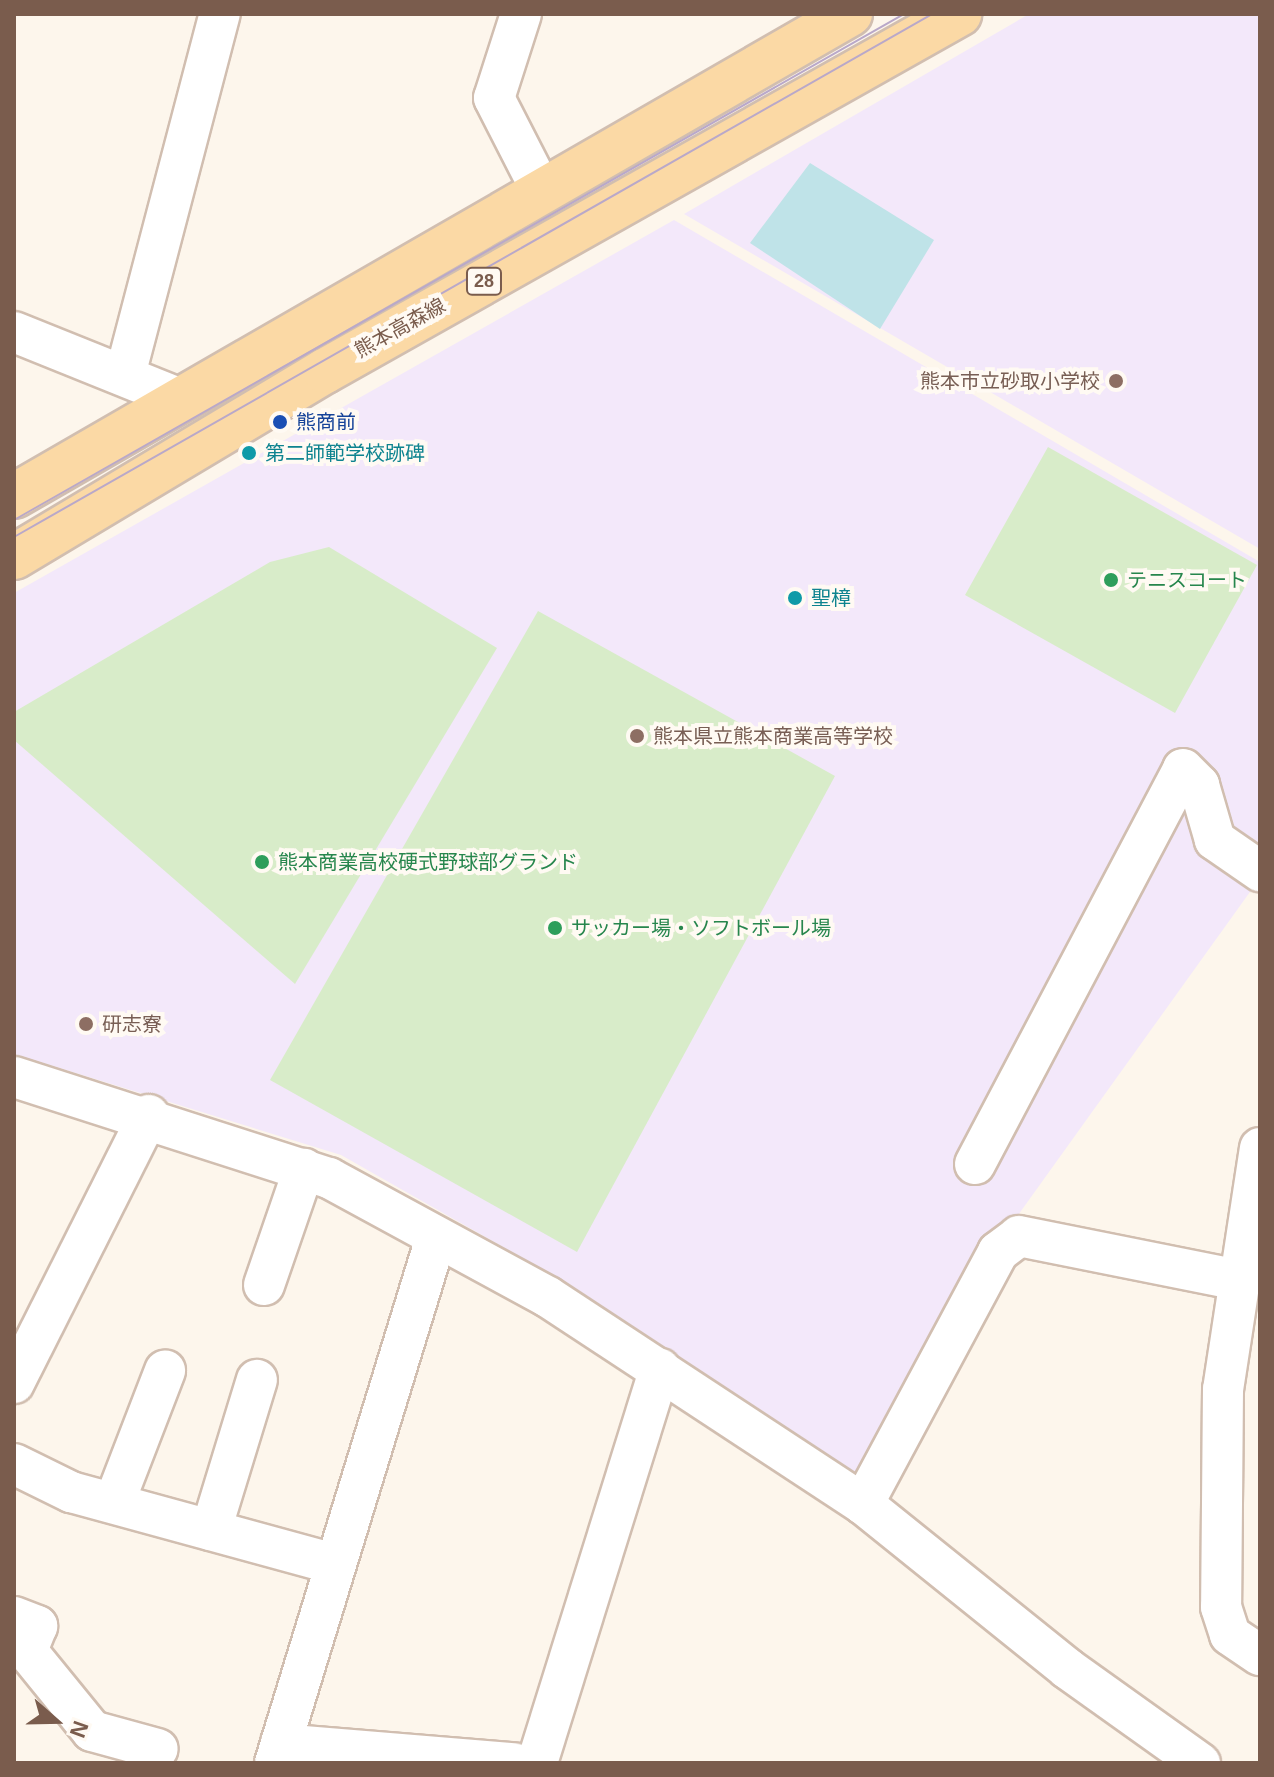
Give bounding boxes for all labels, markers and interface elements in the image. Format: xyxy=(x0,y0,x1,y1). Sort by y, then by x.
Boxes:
road number: 28 xyxy=(464,267,504,295)
street label: 熊本高森線 xyxy=(350,293,450,363)
place label: 熊本市立砂取小学校 xyxy=(920,369,1100,393)
marker: 熊本市立砂取小学校 xyxy=(1107,372,1125,390)
place label: 熊商前 xyxy=(296,410,356,434)
marker: 熊商前 xyxy=(271,413,289,431)
place label: 第二師範学校跡碑 xyxy=(265,441,425,465)
marker: 第二師範学校跡碑 xyxy=(240,444,258,462)
place label: テニスコート xyxy=(1127,568,1247,592)
marker: テニスコート xyxy=(1102,571,1120,589)
place label: 聖樟 xyxy=(811,586,851,610)
marker: 聖樟 xyxy=(786,589,804,607)
place label: 熊本県立熊本商業高等学校 xyxy=(653,724,893,748)
marker: 熊本県立熊本商業高等学校 xyxy=(628,727,646,745)
place label: 熊本商業高校硬式野球部グランド xyxy=(278,850,578,874)
marker: 熊本商業高校硬式野球部グランド xyxy=(253,853,271,871)
place label: サッカー場・ソフトボール場 xyxy=(571,916,831,940)
marker: サッカー場・ソフトボール場 xyxy=(546,919,564,937)
place label: 研志寮 xyxy=(102,1012,162,1036)
marker: 研志寮 xyxy=(77,1015,95,1033)
north arrow xyxy=(16,1681,96,1761)
text: N xyxy=(65,1718,93,1741)

